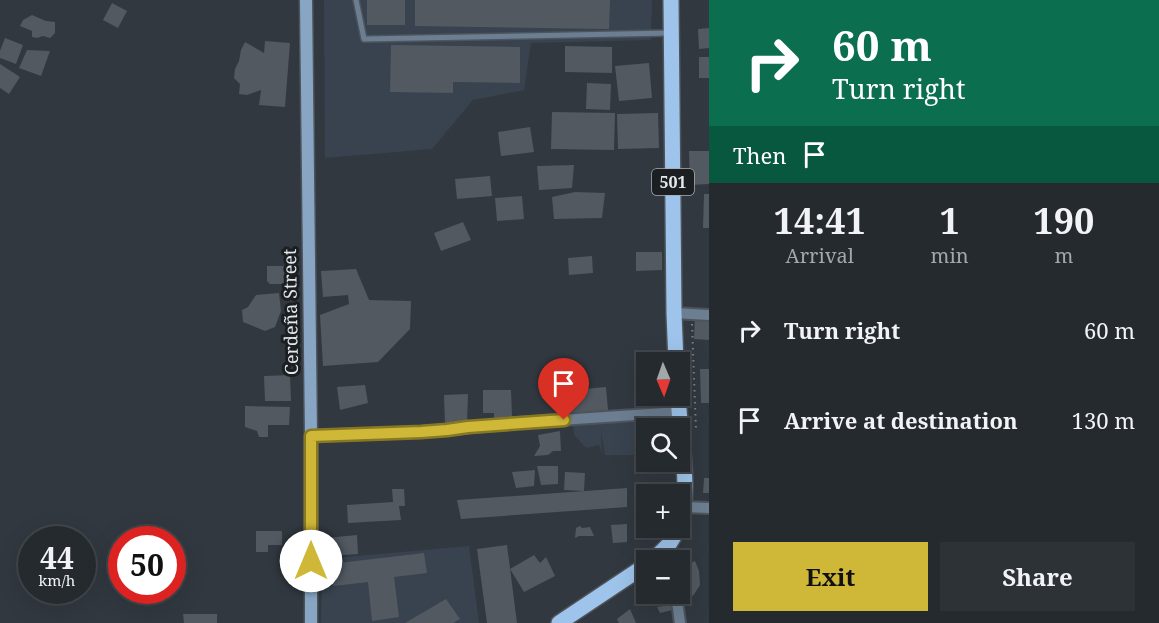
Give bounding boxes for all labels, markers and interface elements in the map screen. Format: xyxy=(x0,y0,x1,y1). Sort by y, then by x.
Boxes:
text: 60 m xyxy=(832,16,932,73)
icon: right xyxy=(733,24,811,102)
text: Turn right xyxy=(832,70,965,107)
icon: arrive xyxy=(798,138,831,171)
text: Then xyxy=(733,140,786,170)
road number: 501 xyxy=(652,169,694,195)
text: 14:41 xyxy=(774,196,866,245)
text: 1 xyxy=(939,196,960,245)
text: 190 xyxy=(1033,196,1094,245)
text: Arrival xyxy=(786,242,854,269)
text: min xyxy=(931,242,969,269)
text: m xyxy=(1054,242,1073,269)
street label: Cerdeña Street xyxy=(277,249,303,375)
icon: right xyxy=(733,314,766,347)
text: Turn right xyxy=(784,315,900,345)
text: 60 m xyxy=(1084,315,1135,345)
north arrow xyxy=(636,352,690,406)
map controls xyxy=(636,352,690,604)
pin xyxy=(538,358,589,420)
icon: arrive xyxy=(547,367,580,400)
icon: arrive xyxy=(733,404,766,437)
text: Arrive at destination xyxy=(784,405,1018,435)
text: 130 m xyxy=(1072,405,1135,435)
button: search xyxy=(636,418,690,472)
button: + xyxy=(636,484,690,538)
speed limit sign: 50 xyxy=(108,526,186,604)
position arrow xyxy=(279,529,343,593)
text: 44 xyxy=(40,537,74,578)
button: Exit xyxy=(733,542,928,611)
button: Share xyxy=(940,542,1135,611)
button: − xyxy=(636,550,690,604)
text: km/h xyxy=(39,570,75,590)

